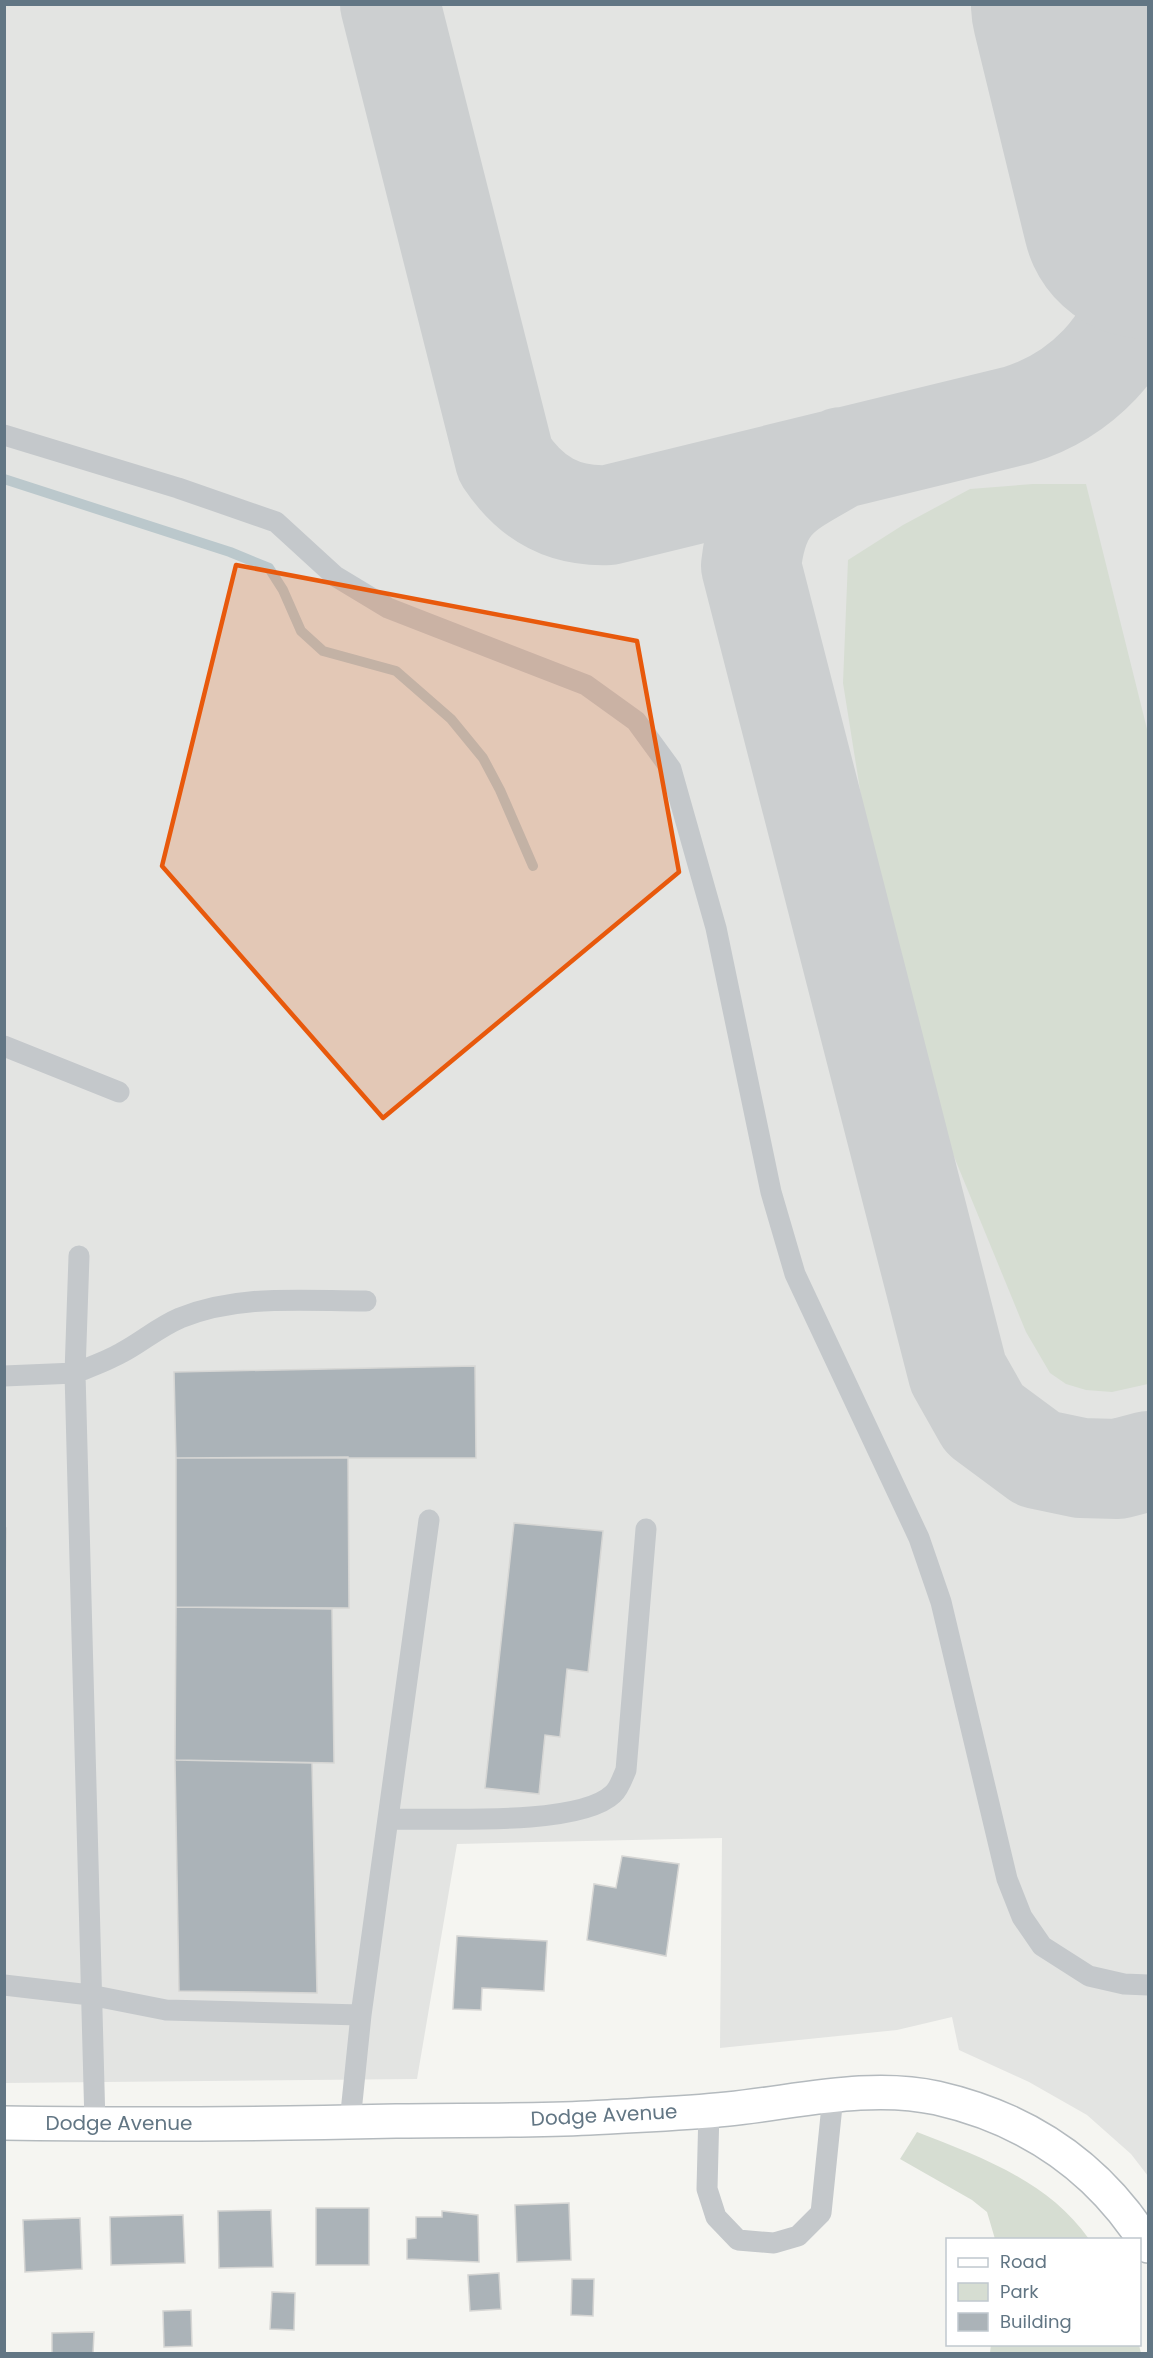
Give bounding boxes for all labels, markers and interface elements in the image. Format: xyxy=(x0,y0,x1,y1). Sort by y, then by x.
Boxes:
street label: Dodge Avenue xyxy=(530,2097,678,2133)
street label: Dodge Avenue xyxy=(46,2109,192,2137)
legend xyxy=(946,2238,1141,2346)
text: Road xyxy=(1000,2249,1047,2274)
text: Park xyxy=(1000,2279,1039,2304)
text: Building xyxy=(1000,2309,1072,2334)

